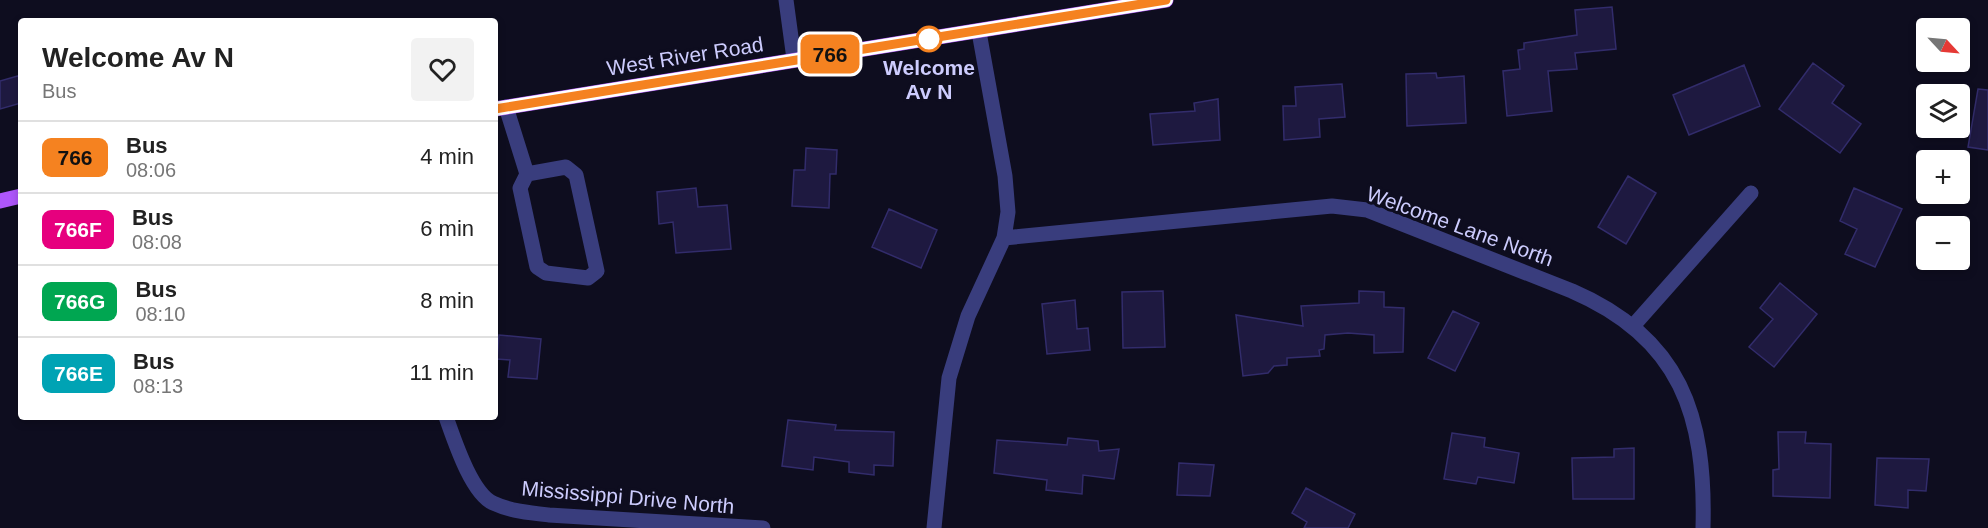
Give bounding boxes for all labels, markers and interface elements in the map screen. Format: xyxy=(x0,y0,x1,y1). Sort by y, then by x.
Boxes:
north arrow xyxy=(1916,18,1970,72)
map controls xyxy=(1916,18,1970,270)
marker: Welcome Av N xyxy=(916,26,942,52)
street label: West River Road xyxy=(605,32,765,80)
line badge: 766 xyxy=(796,34,864,74)
button: heart xyxy=(411,38,474,101)
text: Welcome Av N xyxy=(42,42,234,73)
text: 766 xyxy=(812,43,848,66)
place label: Welcome Av N xyxy=(883,56,975,103)
text: Bus xyxy=(42,80,76,102)
button: layers xyxy=(1916,84,1970,138)
text: Bus xyxy=(126,133,168,158)
text: 4 min xyxy=(420,144,474,169)
text: 766 xyxy=(57,146,93,169)
button: + xyxy=(1916,150,1970,204)
text: 08:06 xyxy=(126,159,176,181)
street label: Welcome Lane North xyxy=(1364,182,1556,270)
text: Bus xyxy=(132,205,173,230)
text: 6 min xyxy=(420,216,474,241)
button: − xyxy=(1916,216,1970,270)
text: 766F xyxy=(54,218,102,241)
text: 08:08 xyxy=(132,231,182,253)
text: Bus xyxy=(135,277,177,302)
text: 8 min xyxy=(420,288,474,313)
text: 766G xyxy=(54,290,105,313)
text: 08:10 xyxy=(135,303,185,325)
text: Bus xyxy=(133,349,175,374)
text: 11 min xyxy=(410,360,474,385)
text: 766E xyxy=(54,362,103,385)
text: 08:13 xyxy=(133,375,183,397)
street label: Mississippi Drive North xyxy=(521,476,735,518)

